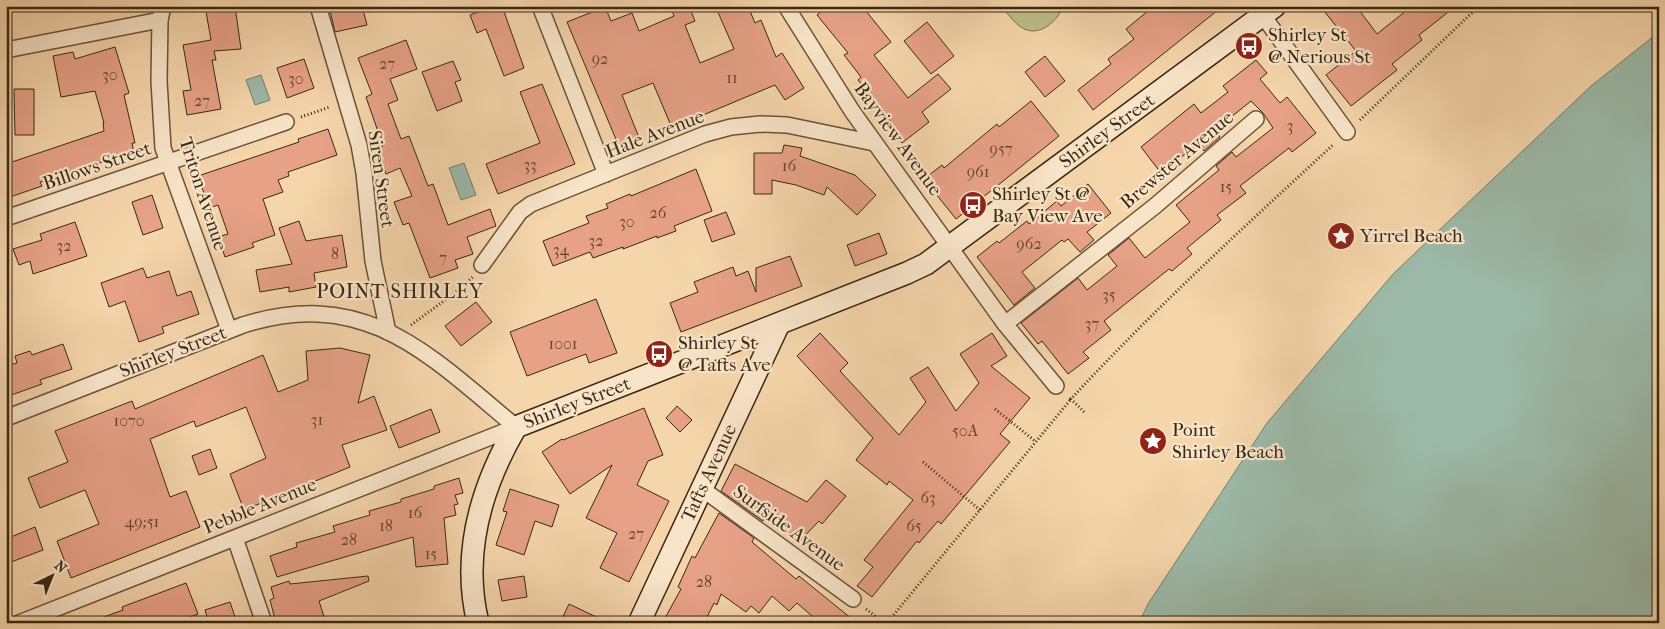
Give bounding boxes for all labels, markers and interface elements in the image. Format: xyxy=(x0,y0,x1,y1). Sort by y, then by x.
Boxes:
place label: Shirley St @ Nerious St xyxy=(1268,24,1371,68)
bus stop icon: Shirley St @ Nerious St xyxy=(1234,31,1264,61)
house number: 92 xyxy=(592,49,608,68)
house number: 27 xyxy=(379,54,395,73)
house number: 30 xyxy=(102,65,118,84)
house number: 11 xyxy=(726,68,738,87)
house number: 30 xyxy=(288,69,304,88)
street label: Bayview Avenue xyxy=(849,78,947,200)
street label: Shirley Street xyxy=(1055,89,1159,173)
house number: 27 xyxy=(194,91,210,110)
street label: Hale Avenue xyxy=(603,105,707,163)
street label: Brewster Avenue xyxy=(1116,106,1238,214)
house number: 3 xyxy=(1287,116,1293,135)
street label: Siren Street xyxy=(363,129,399,229)
street label: Triton Avenue xyxy=(174,135,232,253)
street label: Billows Street xyxy=(40,137,154,195)
house number: 957 xyxy=(989,139,1013,158)
house number: 33 xyxy=(523,155,537,174)
house number: 16 xyxy=(782,156,796,175)
house number: 961 xyxy=(967,162,989,181)
house number: 15 xyxy=(1220,177,1232,196)
place label: Shirley St @ Bay View Ave xyxy=(992,183,1103,227)
bus stop icon: Shirley St @ Bay View Ave xyxy=(958,190,988,220)
house number: 26 xyxy=(650,203,667,222)
house number: 30 xyxy=(619,212,635,231)
place icon: Yirrel Beach xyxy=(1326,221,1356,251)
place label: Yirrel Beach xyxy=(1359,225,1463,247)
house number: 32 xyxy=(589,231,603,250)
house number: 962 xyxy=(1016,234,1042,253)
house number: 32 xyxy=(57,236,71,255)
house number: 34 xyxy=(553,240,570,259)
house number: 8 xyxy=(331,244,339,263)
house number: 7 xyxy=(439,248,447,267)
district label: POINT SHIRLEY xyxy=(316,280,484,303)
house number: 35 xyxy=(1102,285,1116,304)
house number: 37 xyxy=(1085,314,1099,333)
street label: Shirley Street xyxy=(116,321,230,382)
place label: Shirley St @ Tafts Ave xyxy=(678,332,771,376)
house number: 1001 xyxy=(549,334,577,353)
bus stop icon: Shirley St @ Tafts Ave xyxy=(644,339,674,369)
street label: Shirley Street xyxy=(520,372,634,433)
house number: 31 xyxy=(311,410,323,429)
house number: 1070 xyxy=(114,411,144,430)
place label: Point Shirley Beach xyxy=(1172,419,1284,463)
street label: Tafts Avenue xyxy=(677,421,741,525)
house number: 50A xyxy=(952,421,979,440)
place icon: Point Shirley Beach xyxy=(1138,426,1168,456)
street label: Pebble Avenue xyxy=(200,473,320,539)
street label: Surfside Avenue xyxy=(729,480,849,576)
house number: 63 xyxy=(920,488,936,507)
house number: 16 xyxy=(408,503,422,522)
house number: 49;51 xyxy=(125,512,159,531)
house number: 18 xyxy=(379,516,393,535)
house number: 65 xyxy=(906,516,922,535)
house number: 27 xyxy=(628,524,644,543)
house number: 28 xyxy=(341,530,357,549)
house number: 15 xyxy=(425,544,437,563)
north arrow xyxy=(28,552,78,602)
text: N xyxy=(51,557,70,577)
house number: 28 xyxy=(696,572,712,591)

